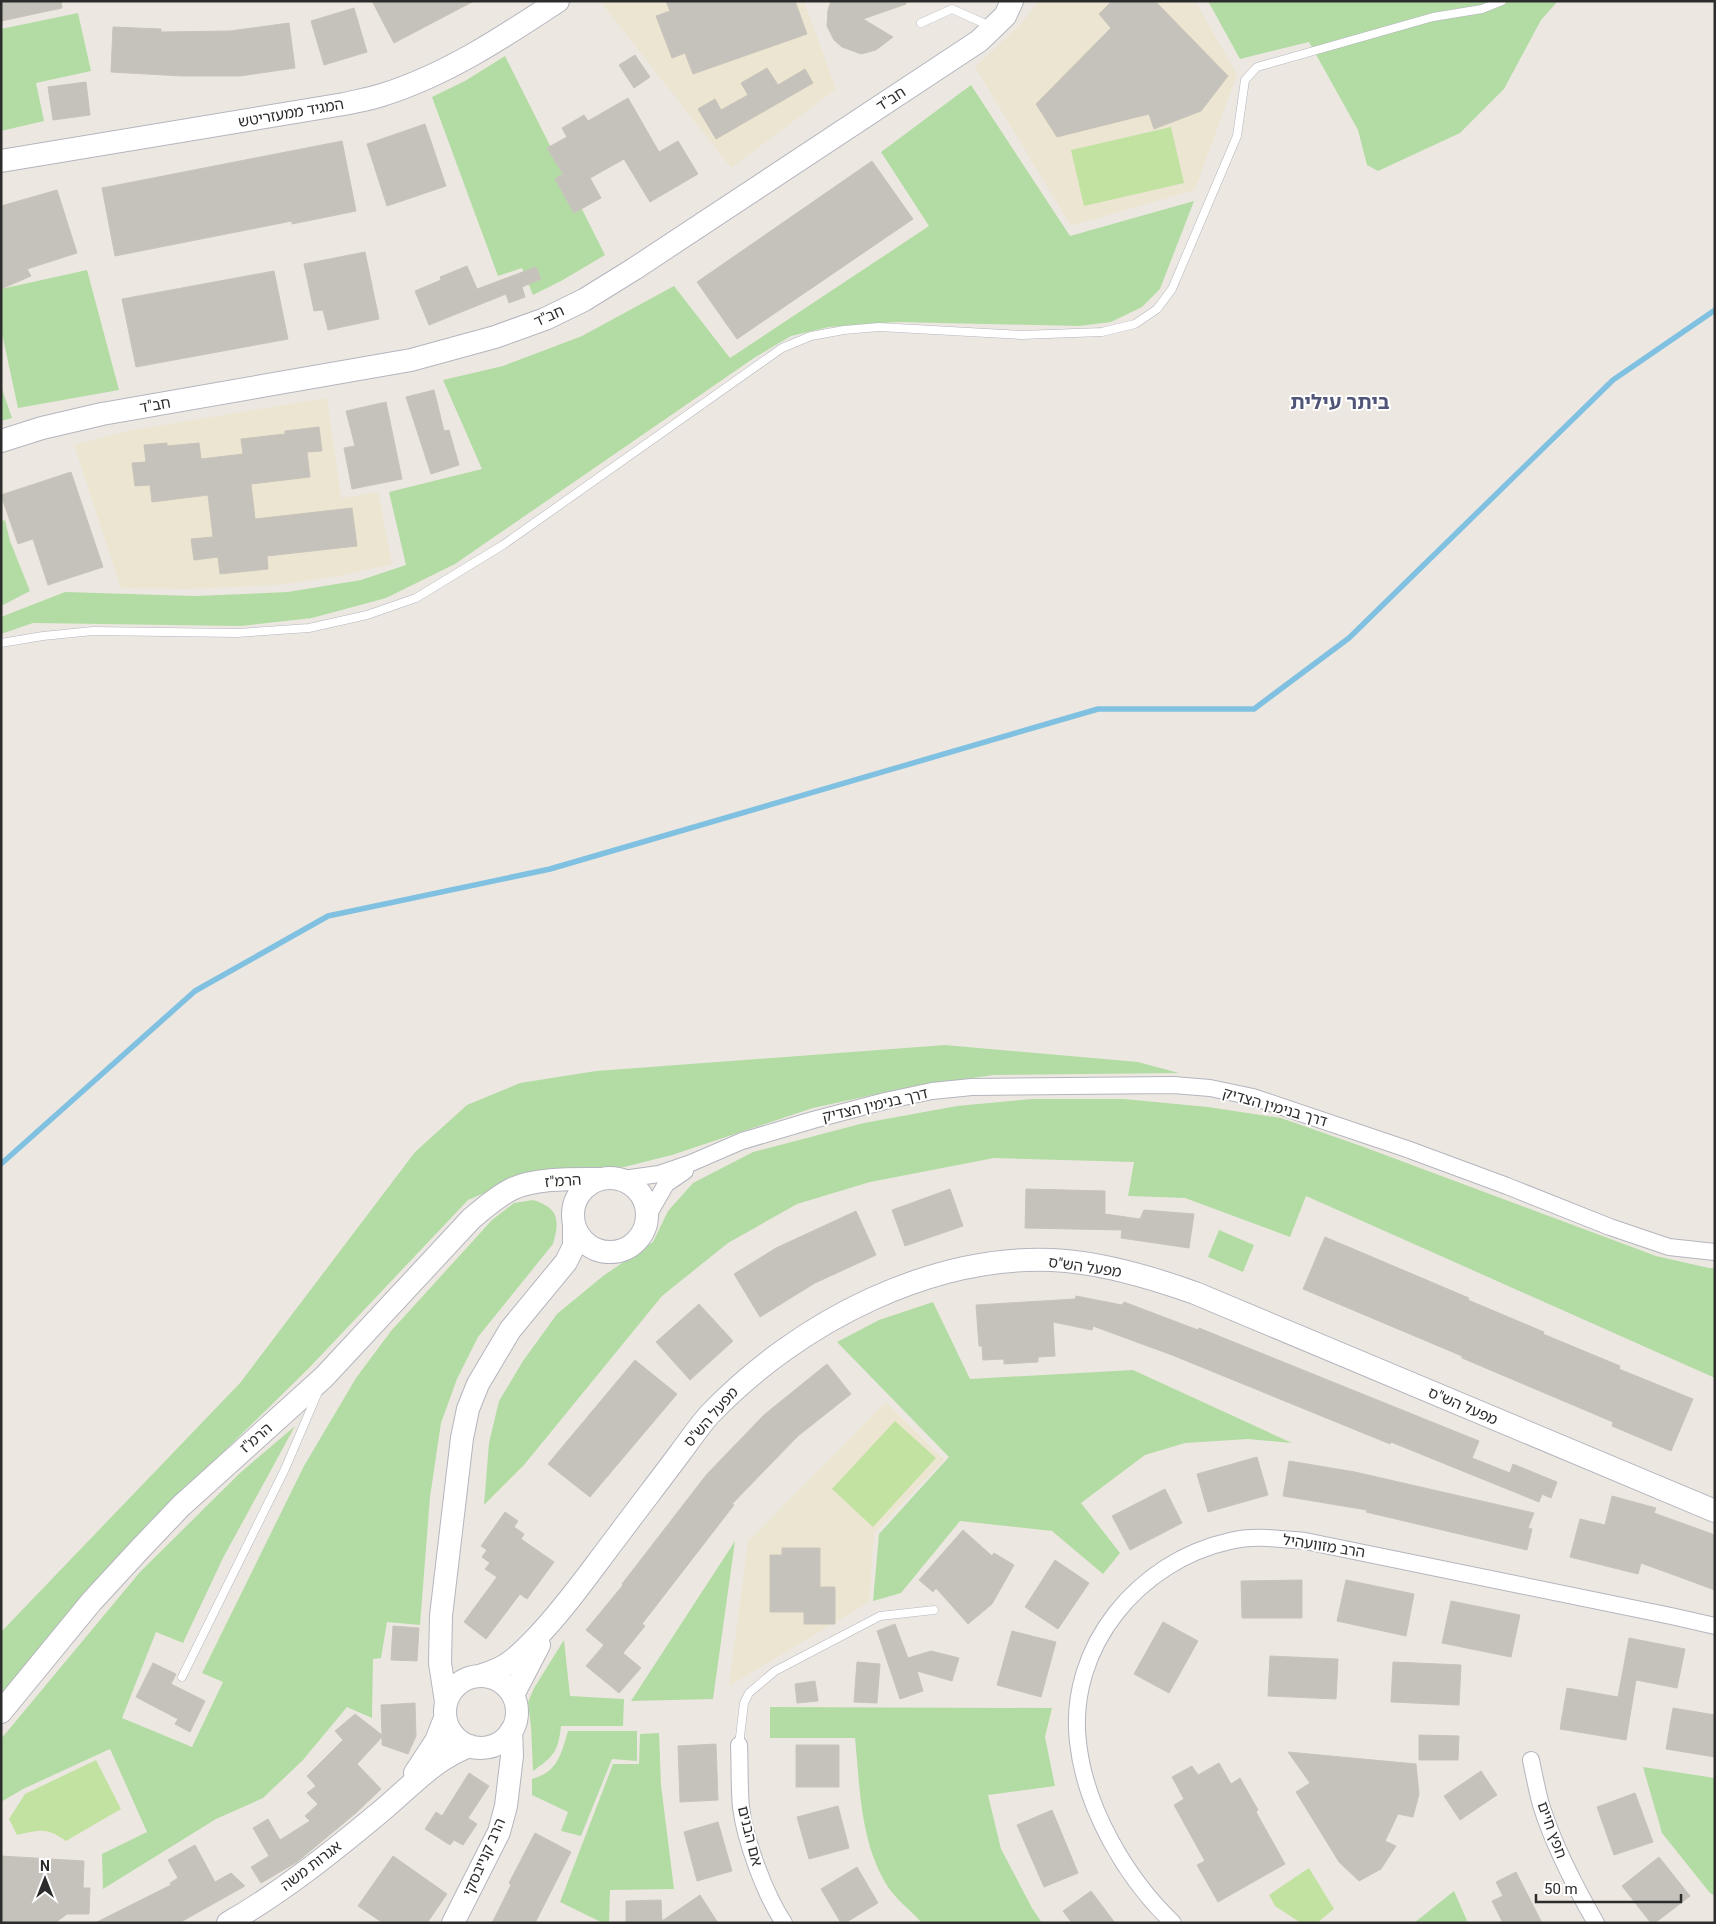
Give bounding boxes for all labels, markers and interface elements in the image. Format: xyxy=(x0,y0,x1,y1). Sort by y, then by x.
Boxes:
street label: חב"ד xyxy=(873,83,909,115)
street label: המגיד ממעזריטש xyxy=(237,95,345,131)
street label: חב"ד xyxy=(531,301,567,331)
district label: ביתר עילית xyxy=(1290,390,1390,414)
street label: חב"ד xyxy=(138,393,172,417)
street label: דרך בנימין הצדיק xyxy=(1221,1083,1329,1131)
street label: דרך בנימין הצדיק xyxy=(820,1084,930,1126)
street label: הרמ"ז xyxy=(544,1171,582,1191)
street label: מפעל הש"ס xyxy=(1047,1253,1123,1281)
street label: מפעל הש"ס xyxy=(680,1383,742,1451)
street label: מפעל הש"ס xyxy=(1426,1383,1501,1429)
street label: הרמ"ז xyxy=(236,1419,276,1457)
street label: הרב מזוועהיל xyxy=(1281,1531,1367,1561)
street label: חפץ חיים xyxy=(1533,1799,1571,1861)
street label: אם הבנים xyxy=(734,1804,766,1868)
street label: הרב קנייבסקי xyxy=(459,1815,509,1899)
street label: אגרות משה xyxy=(277,1837,345,1895)
north arrow xyxy=(20,1854,70,1904)
text: N xyxy=(40,1858,50,1874)
scale bar xyxy=(1536,1872,1681,1904)
text: 50 m xyxy=(1544,1880,1578,1898)

